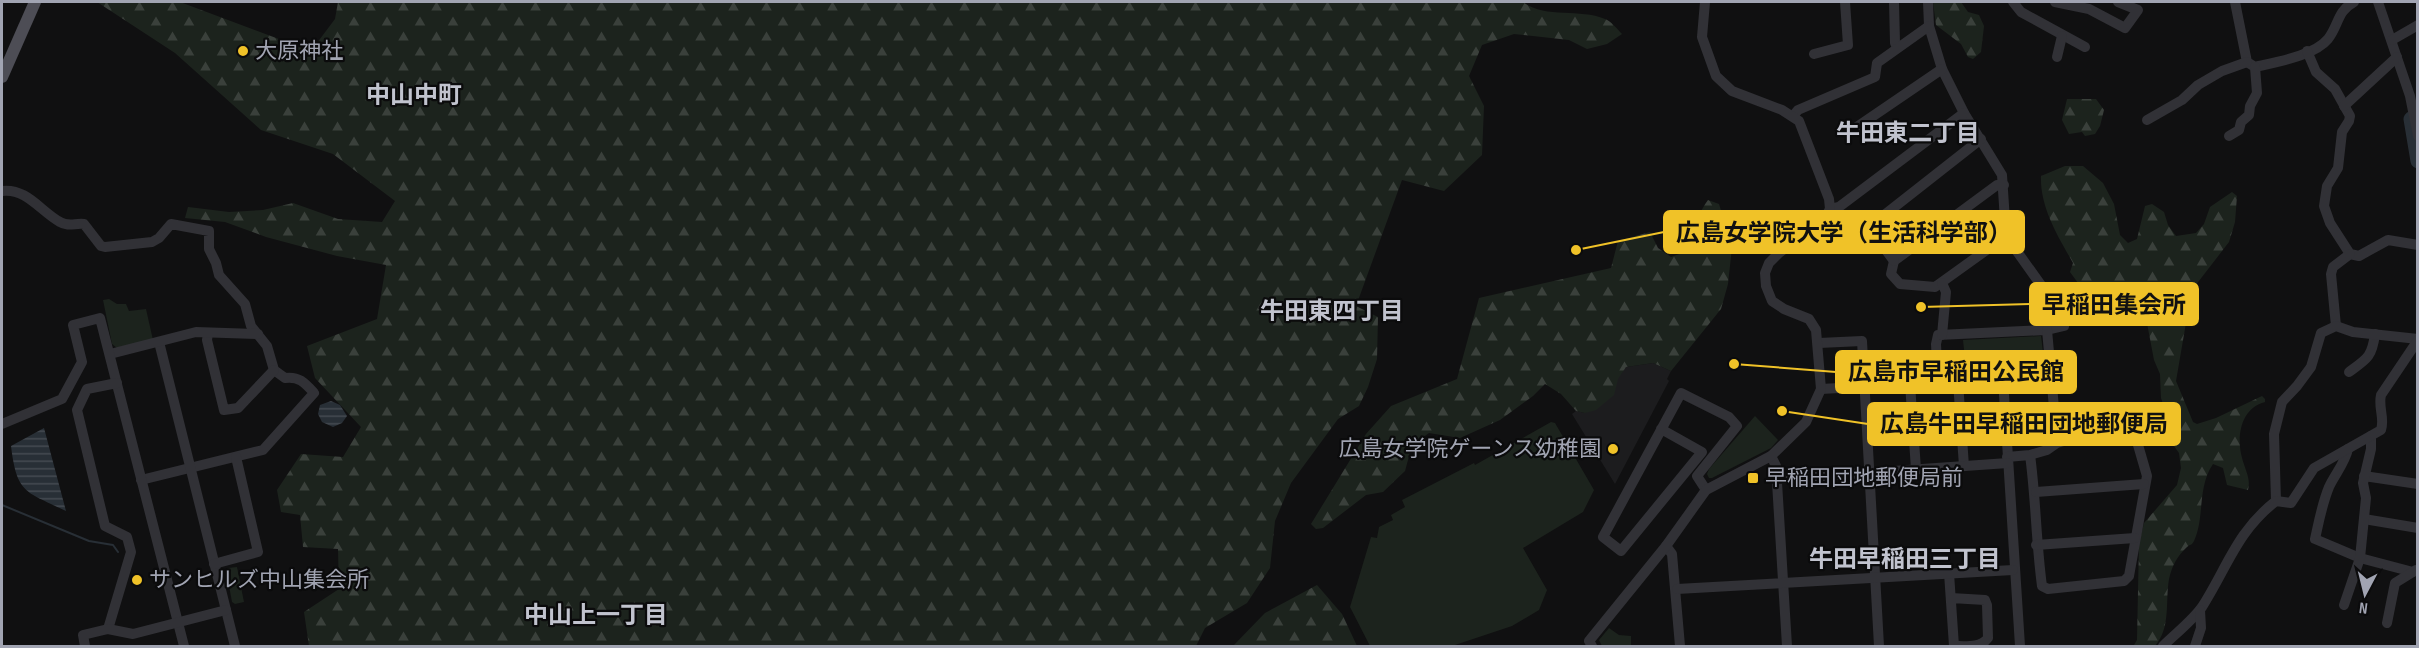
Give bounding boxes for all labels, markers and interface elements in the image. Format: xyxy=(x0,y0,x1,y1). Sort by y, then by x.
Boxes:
place label: 大原神社 xyxy=(255,38,343,65)
marker: 大原神社 xyxy=(236,44,250,58)
district label: 中山中町 xyxy=(366,81,462,110)
district label: 牛田東二丁目 xyxy=(1836,119,1980,148)
callout: 広島女学院大学（生活科学部） xyxy=(1664,211,2024,253)
text: 広島女学院大学（生活科学部） xyxy=(1676,219,2012,248)
callout: 早稲田集会所 xyxy=(2030,283,2198,325)
text: 早稲田集会所 xyxy=(2042,291,2186,320)
district label: 牛田東四丁目 xyxy=(1260,297,1404,326)
callout: 広島市早稲田公民館 xyxy=(1836,351,2076,393)
text: 広島市早稲田公民館 xyxy=(1848,358,2064,387)
callout: 広島牛田早稲田団地郵便局 xyxy=(1868,403,2180,445)
text: 広島牛田早稲田団地郵便局 xyxy=(1880,410,2168,439)
place label: 広島女学院ゲーンス幼稚園 xyxy=(1339,436,1601,463)
marker: 広島女学院ゲーンス幼稚園 xyxy=(1606,442,1620,456)
place label: 早稲田団地郵便局前 xyxy=(1765,465,1963,492)
marker: 早稲田団地郵便局前 xyxy=(1746,471,1760,485)
district label: 牛田早稲田三丁目 xyxy=(1809,545,2001,574)
north arrow xyxy=(2335,564,2395,624)
place label: サンヒルズ中山集会所 xyxy=(149,567,369,594)
marker: サンヒルズ中山集会所 xyxy=(130,573,144,587)
text: N xyxy=(2358,597,2369,617)
district label: 中山上一丁目 xyxy=(524,601,668,630)

